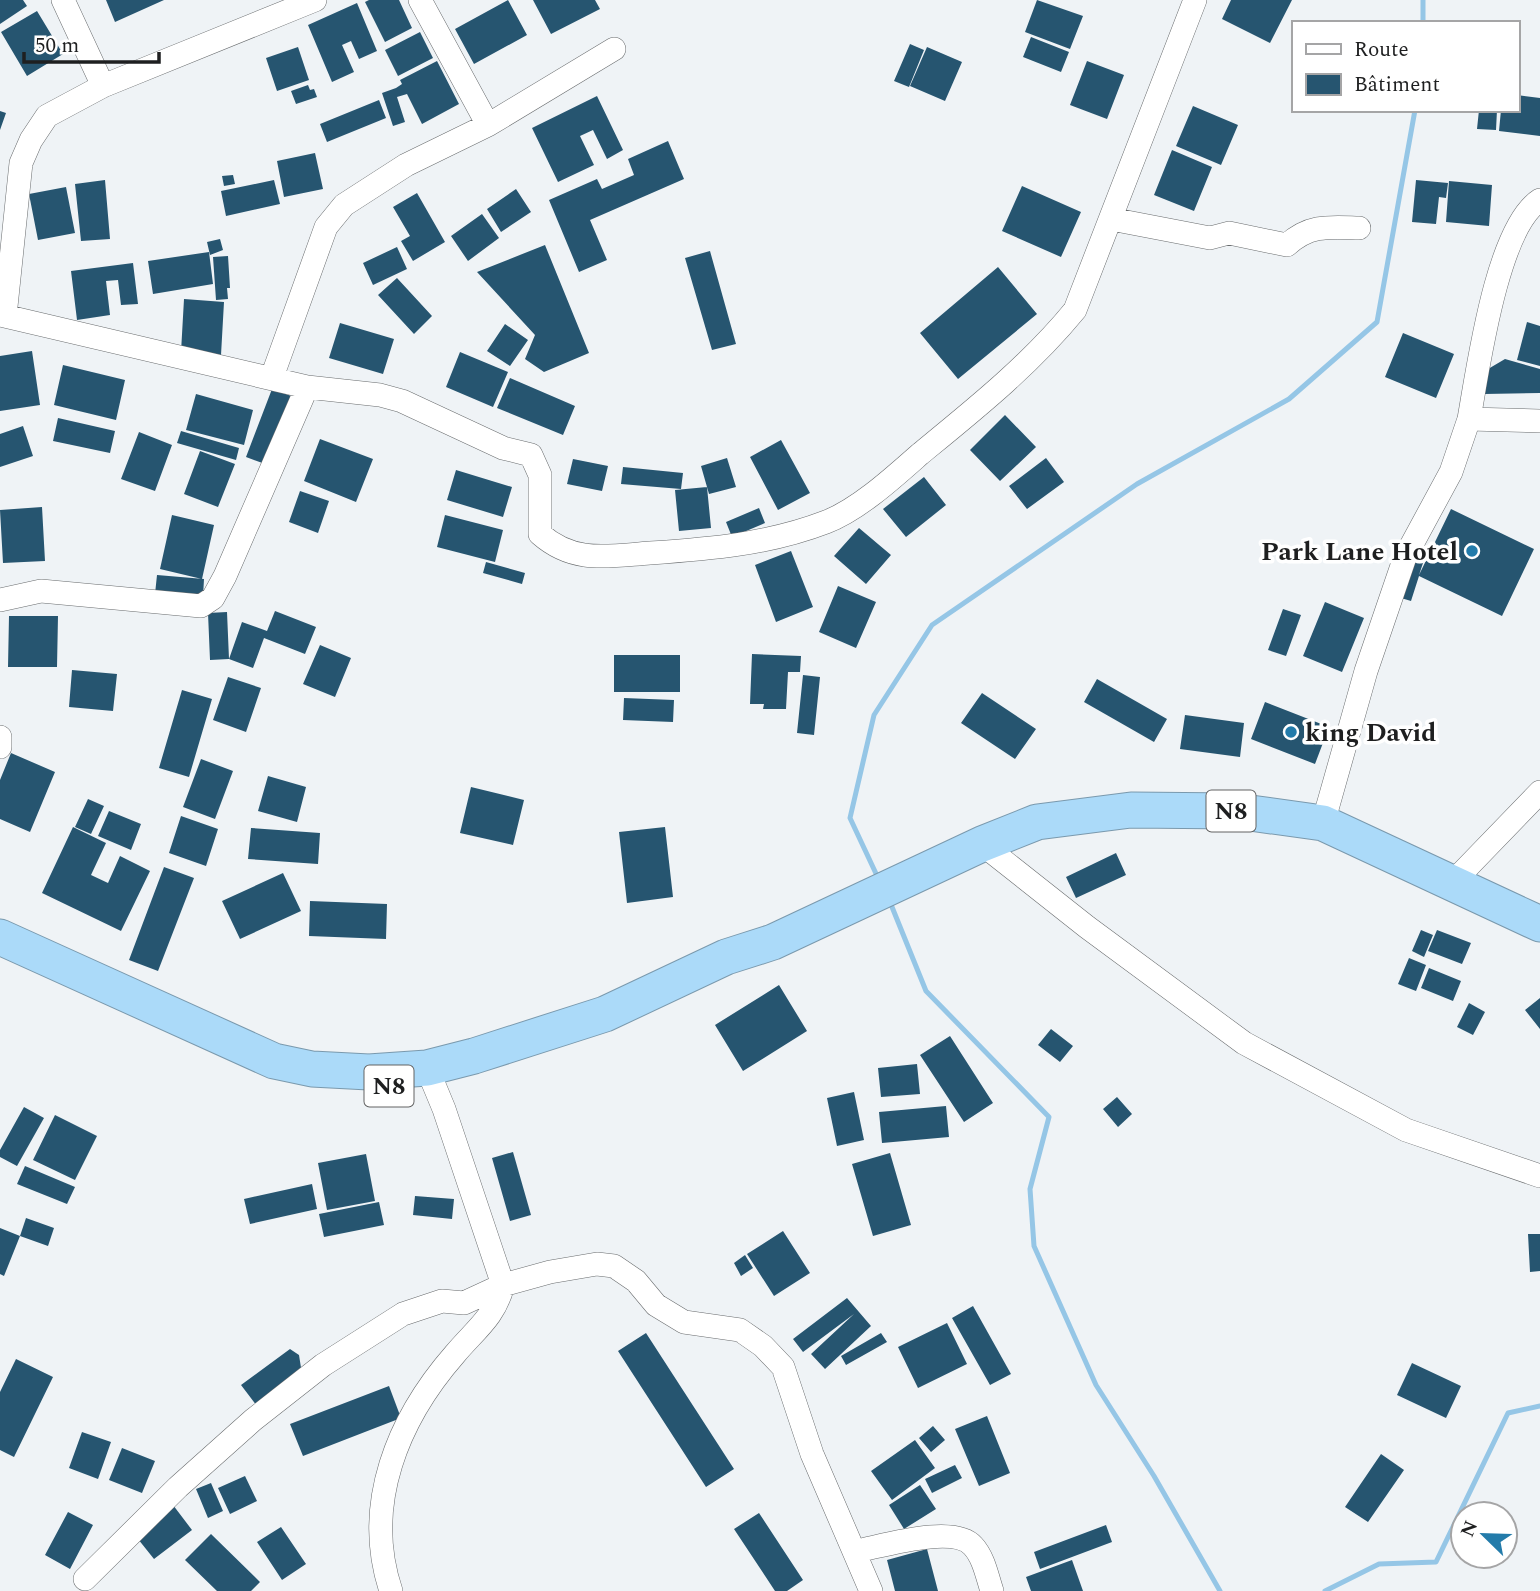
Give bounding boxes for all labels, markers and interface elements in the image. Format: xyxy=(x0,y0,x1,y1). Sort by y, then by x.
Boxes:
scale bar xyxy=(24,21,159,65)
legend xyxy=(1292,21,1519,112)
text: 50 m xyxy=(35,30,79,62)
text: Route xyxy=(1354,34,1409,66)
text: Bâtiment xyxy=(1354,69,1440,101)
place label: Park Lane Hotel xyxy=(1261,532,1458,572)
marker: Park Lane Hotel xyxy=(1464,543,1480,559)
place label: king David xyxy=(1305,713,1436,753)
marker: king David xyxy=(1283,724,1299,740)
road number: N8 xyxy=(1206,790,1256,832)
road number: N8 xyxy=(364,1066,414,1106)
north arrow xyxy=(1449,1500,1519,1570)
text: N xyxy=(1453,1516,1486,1542)

